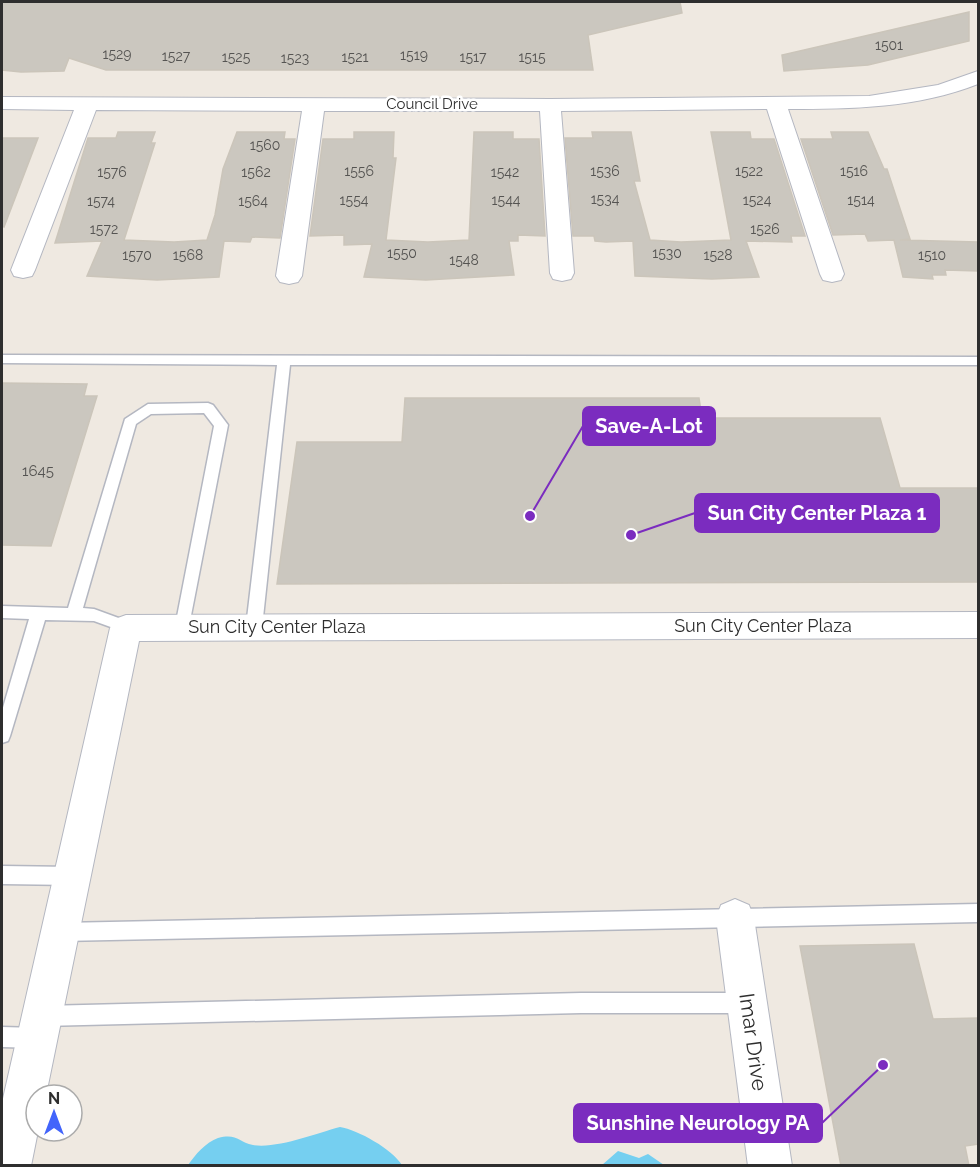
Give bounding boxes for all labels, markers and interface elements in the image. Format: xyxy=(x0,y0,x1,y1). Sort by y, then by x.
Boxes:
house number: 1501 xyxy=(875,37,903,53)
house number: 1529 xyxy=(102,46,132,62)
house number: 1519 xyxy=(400,47,428,63)
house number: 1527 xyxy=(162,48,191,64)
house number: 1525 xyxy=(222,49,251,65)
house number: 1521 xyxy=(342,49,368,65)
house number: 1517 xyxy=(459,49,487,65)
house number: 1515 xyxy=(518,49,546,65)
house number: 1523 xyxy=(281,50,309,66)
street label: Council Drive xyxy=(386,95,478,113)
house number: 1560 xyxy=(250,137,280,153)
house number: 1556 xyxy=(344,163,374,179)
house number: 1536 xyxy=(590,163,620,179)
house number: 1522 xyxy=(735,163,763,179)
house number: 1516 xyxy=(840,163,868,179)
house number: 1576 xyxy=(97,164,127,180)
house number: 1562 xyxy=(241,164,271,180)
house number: 1542 xyxy=(491,164,519,180)
house number: 1534 xyxy=(591,191,620,207)
house number: 1554 xyxy=(340,192,369,208)
house number: 1544 xyxy=(492,192,521,208)
house number: 1524 xyxy=(743,192,772,208)
house number: 1514 xyxy=(847,192,875,208)
house number: 1574 xyxy=(87,193,115,209)
house number: 1564 xyxy=(238,193,268,209)
house number: 1572 xyxy=(90,221,118,237)
house number: 1526 xyxy=(750,221,780,237)
house number: 1550 xyxy=(387,245,417,261)
house number: 1530 xyxy=(652,245,682,261)
house number: 1570 xyxy=(122,247,152,263)
house number: 1568 xyxy=(173,247,203,263)
house number: 1528 xyxy=(703,247,733,263)
house number: 1510 xyxy=(918,247,946,263)
house number: 1548 xyxy=(449,252,479,268)
callout: Save-A-Lot xyxy=(583,407,715,445)
text: Save-A-Lot xyxy=(595,414,703,438)
house number: 1645 xyxy=(22,462,54,480)
callout: Sun City Center Plaza 1 xyxy=(695,494,939,532)
text: Sun City Center Plaza 1 xyxy=(708,501,927,525)
street label: Sun City Center Plaza xyxy=(674,615,852,636)
street label: Sun City Center Plaza xyxy=(188,616,366,637)
street label: Imar Drive xyxy=(734,992,773,1092)
north arrow xyxy=(24,1083,84,1143)
text: N xyxy=(48,1089,60,1108)
callout: Sunshine Neurology PA xyxy=(574,1104,822,1142)
text: Sunshine Neurology PA xyxy=(586,1111,810,1135)

